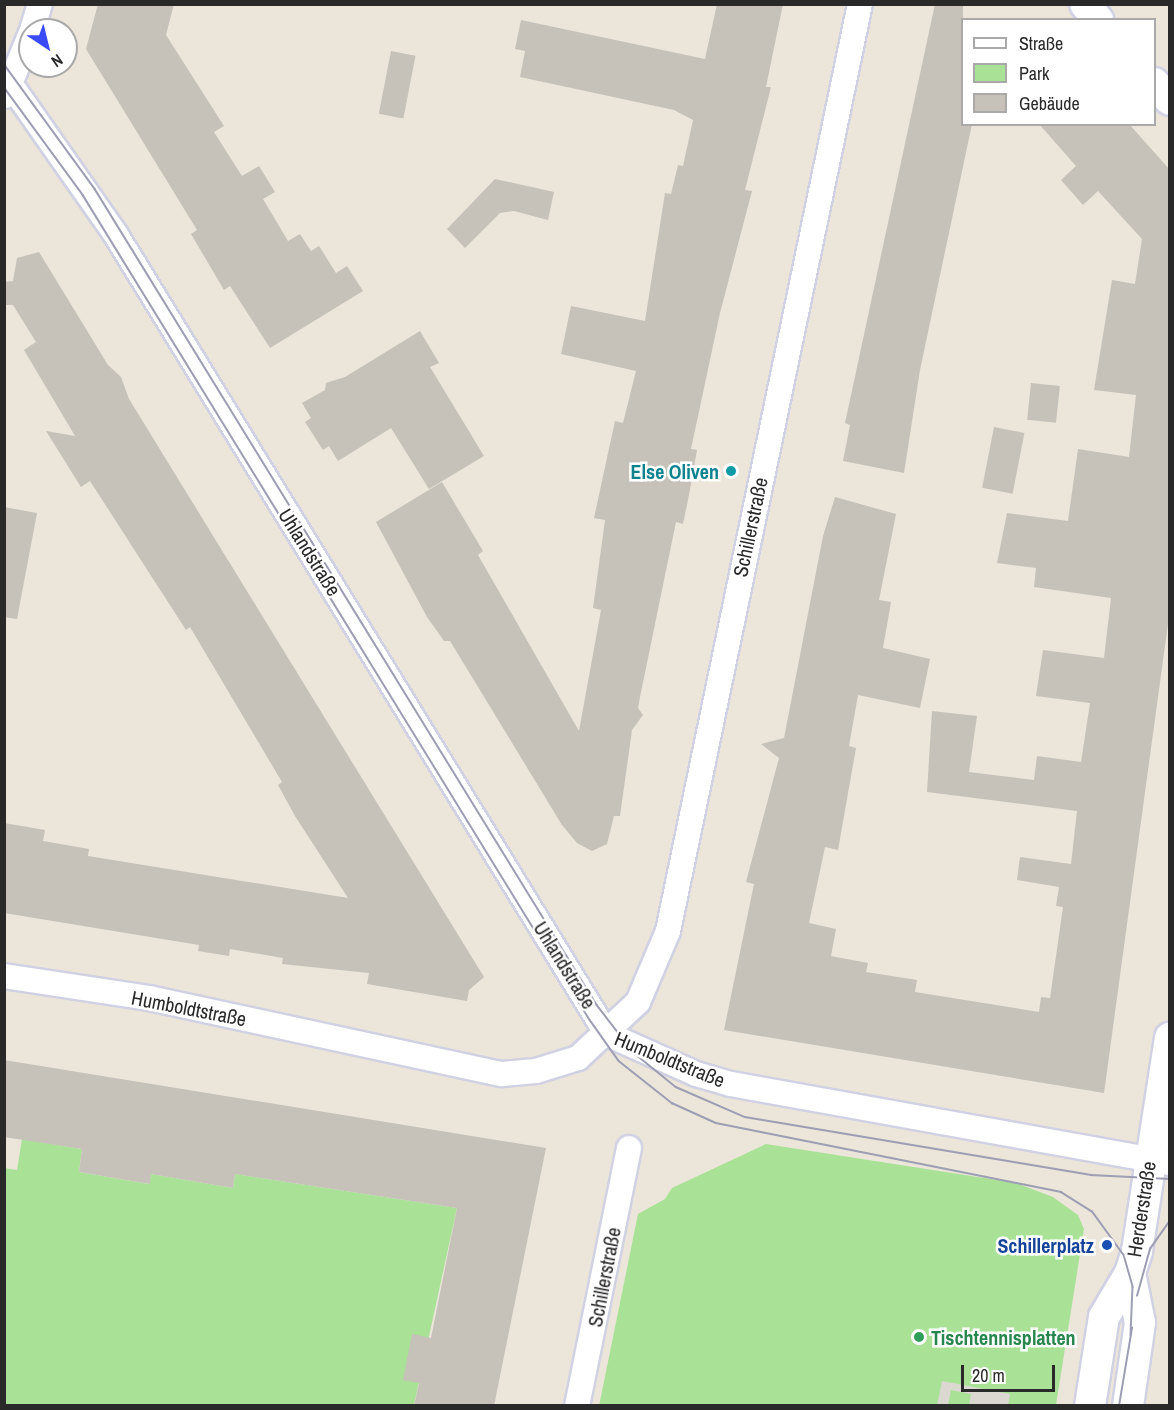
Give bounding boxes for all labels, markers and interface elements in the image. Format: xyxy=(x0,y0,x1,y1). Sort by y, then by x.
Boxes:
north arrow xyxy=(18,18,78,78)
legend xyxy=(961,18,1156,126)
text: Straße xyxy=(1019,31,1063,56)
text: N xyxy=(47,49,67,73)
text: Park xyxy=(1019,61,1049,86)
text: Gebäude xyxy=(1019,91,1080,116)
place label: Else Oliven xyxy=(631,459,719,483)
marker: Else Oliven xyxy=(724,464,738,478)
street label: Schillerstraße xyxy=(728,475,772,579)
street label: Uhlandstraße xyxy=(274,504,346,600)
street label: Uhlandstraße xyxy=(529,917,601,1013)
street label: Humboldtstraße xyxy=(129,985,249,1031)
street label: Humboldtstraße xyxy=(611,1026,729,1092)
street label: Herderstraße xyxy=(1122,1159,1160,1259)
street label: Schillerstraße xyxy=(583,1225,625,1329)
place label: Schillerplatz xyxy=(997,1233,1094,1257)
marker: Schillerplatz xyxy=(1098,1236,1116,1254)
place label: Tischtennisplatten xyxy=(931,1325,1076,1349)
marker: Tischtennisplatten xyxy=(912,1330,926,1344)
scale bar xyxy=(964,1353,1058,1391)
text: 20 m xyxy=(972,1363,1005,1388)

